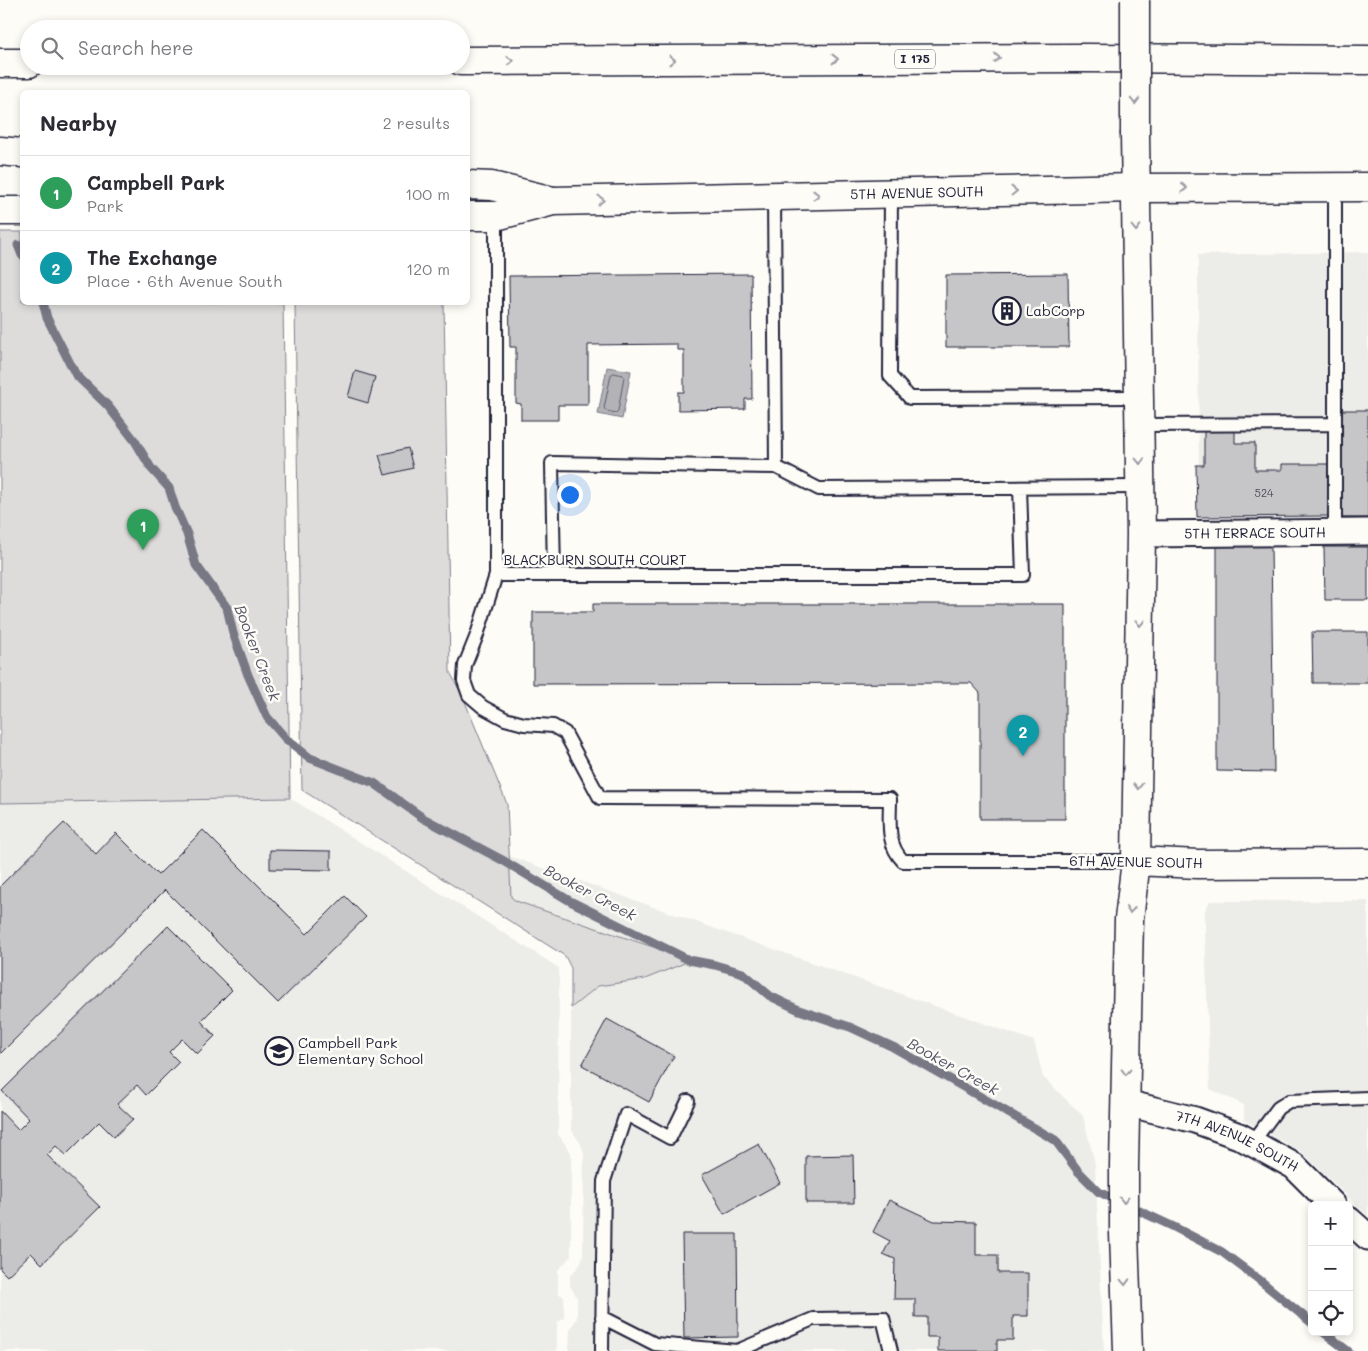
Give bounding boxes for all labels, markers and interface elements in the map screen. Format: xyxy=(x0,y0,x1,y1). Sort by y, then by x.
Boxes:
search box xyxy=(20,20,470,75)
icon: search xyxy=(38,34,66,62)
text: Search here xyxy=(78,35,194,60)
road number: I 175 xyxy=(895,50,935,68)
one-way arrow xyxy=(994,53,1002,63)
one-way arrow xyxy=(832,54,839,64)
one-way arrow xyxy=(669,55,677,65)
one-way arrow xyxy=(506,56,514,66)
one-way arrow xyxy=(1130,98,1140,105)
text: Nearby xyxy=(40,109,117,136)
text: 2 results xyxy=(383,112,450,133)
text: Campbell Park xyxy=(87,170,225,195)
street label: 5TH AVENUE SOUTH xyxy=(850,181,984,203)
text: 1 xyxy=(52,183,60,204)
text: 100 m xyxy=(405,183,450,204)
one-way arrow xyxy=(1180,183,1188,193)
one-way arrow xyxy=(1010,186,1018,196)
one-way arrow xyxy=(813,190,821,200)
one-way arrow xyxy=(598,194,606,205)
text: Park xyxy=(87,195,123,216)
one-way arrow xyxy=(1130,225,1141,233)
text: The Exchange xyxy=(87,245,217,270)
text: 2 xyxy=(52,258,60,279)
text: 120 m xyxy=(406,258,450,279)
text: Place · 6th Avenue South xyxy=(87,270,282,291)
building icon: LabCorp xyxy=(992,296,1022,326)
place label: LabCorp xyxy=(1026,301,1085,320)
one-way arrow xyxy=(1135,458,1145,465)
your location xyxy=(557,482,583,508)
house number: 524 xyxy=(1255,485,1274,500)
pin: 1 xyxy=(127,509,159,550)
street label: 5TH TERRACE SOUTH xyxy=(1184,522,1326,543)
street label: BLACKBURN SOUTH COURT xyxy=(504,550,687,569)
water label: Booker Creek xyxy=(230,602,286,705)
one-way arrow xyxy=(1134,620,1145,628)
pin: 2 xyxy=(1007,715,1039,756)
one-way arrow xyxy=(1132,782,1143,790)
street label: 6TH AVENUE SOUTH xyxy=(1069,851,1203,872)
water label: Booker Creek xyxy=(541,859,641,925)
one-way arrow xyxy=(1125,906,1136,914)
place label: Campbell Park Elementary School xyxy=(298,1033,424,1068)
water label: Booker Creek xyxy=(904,1033,1004,1100)
school or university icon: Campbell Park Elementary School xyxy=(264,1036,294,1066)
one-way arrow xyxy=(1121,1068,1131,1076)
street label: 7TH AVENUE SOUTH xyxy=(1174,1106,1302,1176)
one-way arrow xyxy=(1119,1196,1129,1204)
map controls xyxy=(1308,1201,1353,1336)
button: + xyxy=(1308,1201,1353,1246)
button: − xyxy=(1308,1246,1353,1291)
one-way arrow xyxy=(1120,1278,1131,1286)
button: locate xyxy=(1308,1291,1353,1336)

